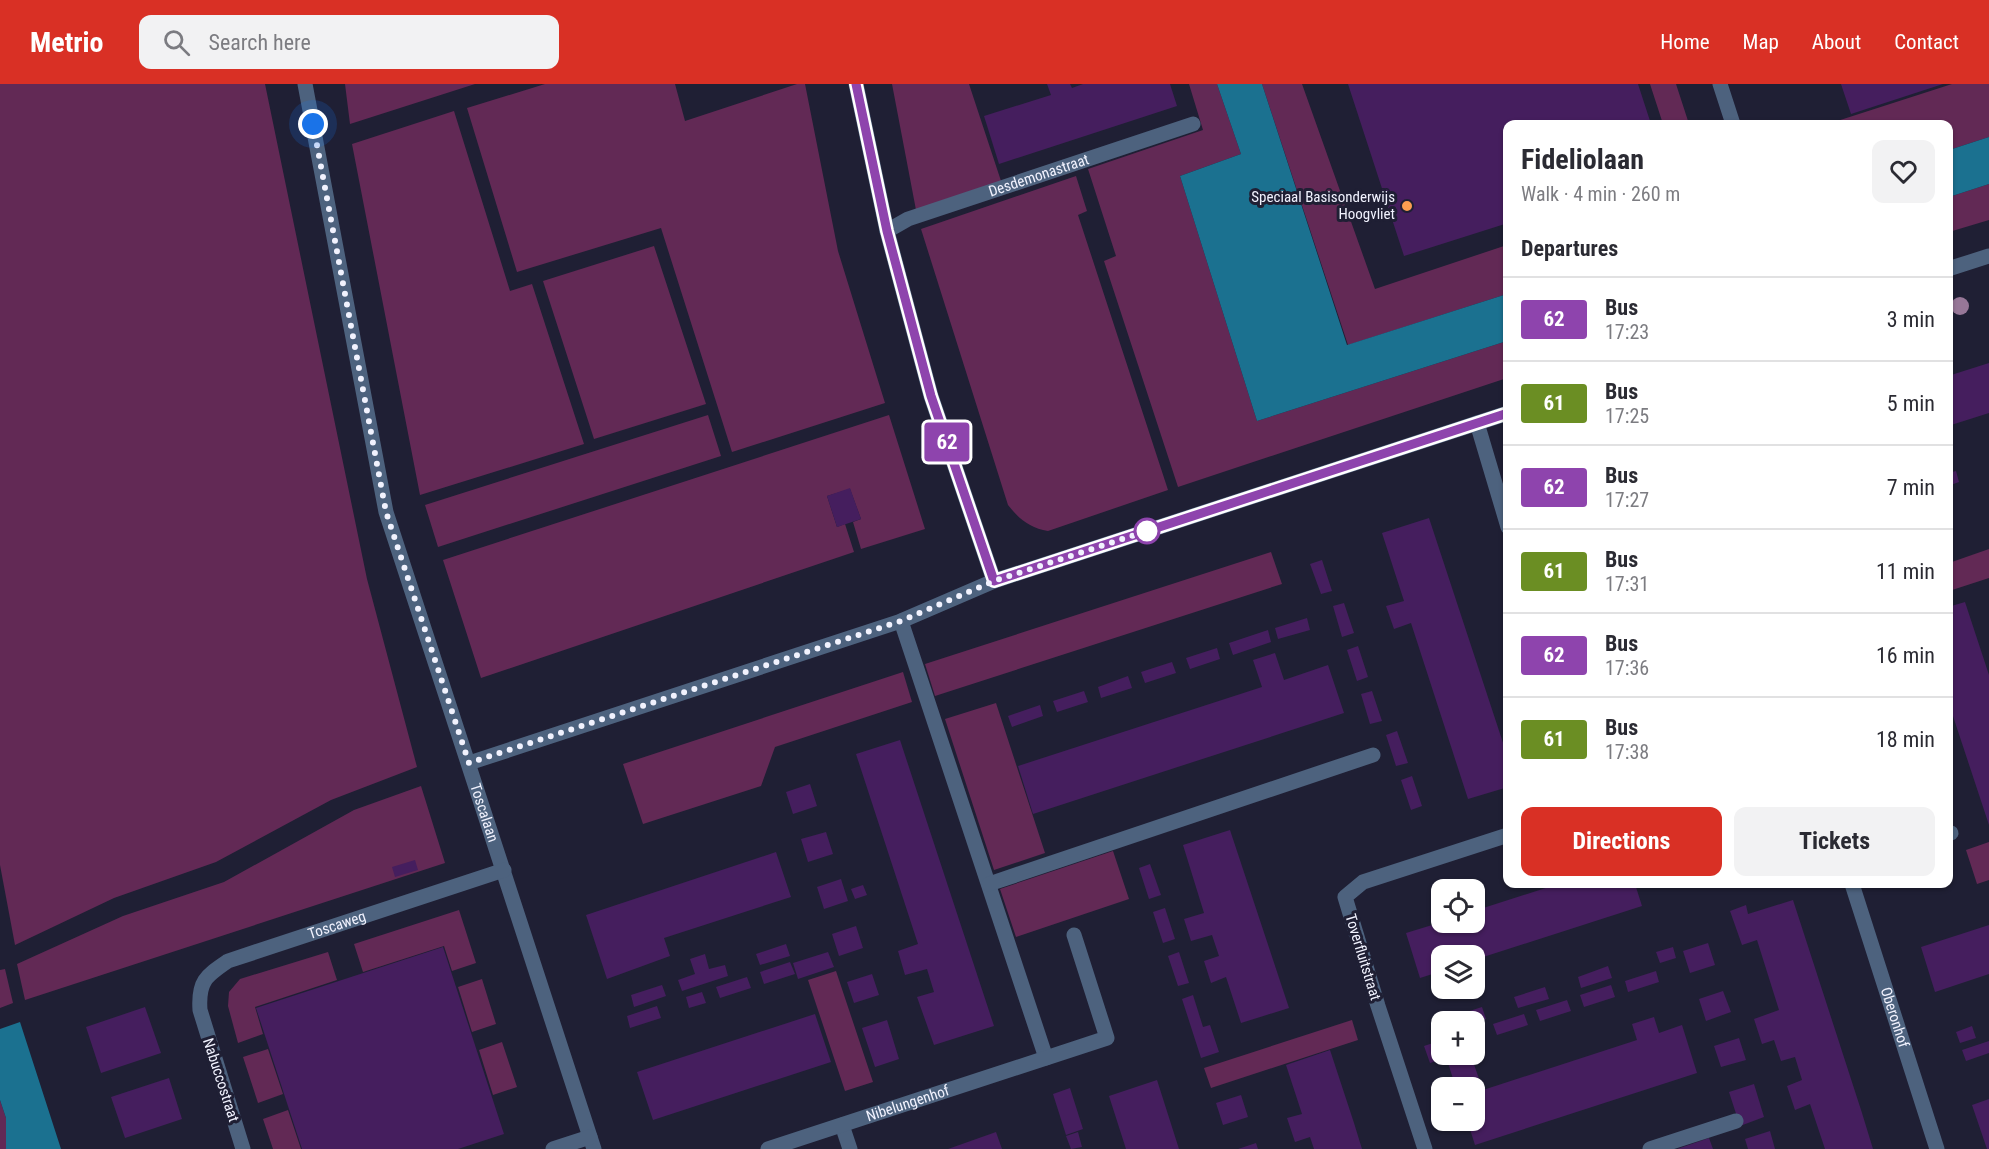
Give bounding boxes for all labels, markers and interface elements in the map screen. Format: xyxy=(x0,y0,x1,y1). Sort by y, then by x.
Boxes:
search box xyxy=(139,15,559,69)
text: Metrio xyxy=(30,26,103,59)
icon: search xyxy=(160,26,193,59)
text: Search here xyxy=(208,30,311,55)
text: Home xyxy=(1660,30,1710,54)
text: Map xyxy=(1743,30,1779,54)
text: About xyxy=(1812,30,1861,54)
text: Contact xyxy=(1894,30,1959,54)
your location xyxy=(298,109,328,139)
button: heart xyxy=(1872,140,1935,203)
text: Fideliolaan xyxy=(1521,143,1644,176)
street label: Desdemonastraat xyxy=(986,150,1091,200)
text: Walk · 4 min · 260 m xyxy=(1521,182,1680,206)
place label: Speciaal Basisonderwijs Hoogvliet xyxy=(1251,188,1395,223)
marker: Speciaal Basisonderwijs Hoogvliet xyxy=(1400,199,1414,213)
text: Departures xyxy=(1521,236,1618,261)
text: Bus xyxy=(1605,295,1638,320)
text: 62 xyxy=(1543,307,1565,331)
text: 3 min xyxy=(1887,307,1935,332)
text: 17:23 xyxy=(1605,320,1649,344)
text: Bus xyxy=(1605,379,1638,404)
text: 61 xyxy=(1543,391,1565,415)
text: 5 min xyxy=(1887,391,1935,416)
text: 17:25 xyxy=(1605,404,1649,428)
line badge: 62 xyxy=(920,422,974,462)
text: 62 xyxy=(936,430,958,454)
text: Bus xyxy=(1605,463,1638,488)
text: 62 xyxy=(1543,475,1565,499)
text: 7 min xyxy=(1887,475,1935,500)
text: 17:27 xyxy=(1605,488,1649,512)
unlabelled marker xyxy=(1134,518,1160,544)
text: Bus xyxy=(1605,547,1638,572)
text: 61 xyxy=(1543,559,1565,583)
text: 11 min xyxy=(1876,559,1935,584)
text: 17:31 xyxy=(1605,572,1649,596)
text: Bus xyxy=(1605,631,1638,656)
text: 62 xyxy=(1543,643,1565,667)
text: 16 min xyxy=(1876,643,1935,668)
text: 17:36 xyxy=(1605,656,1649,680)
text: Bus xyxy=(1605,715,1638,740)
text: 61 xyxy=(1543,727,1565,751)
text: 18 min xyxy=(1876,727,1935,752)
text: 17:38 xyxy=(1605,740,1649,764)
street label: Toscalaan xyxy=(466,781,502,844)
button: Directions xyxy=(1521,807,1722,876)
button: Tickets xyxy=(1734,807,1935,876)
map controls xyxy=(1431,879,1485,1131)
button: locate xyxy=(1431,879,1485,933)
street label: Toscaweg xyxy=(306,907,368,943)
street label: Toverfluitstraat xyxy=(1341,912,1385,1002)
button: layers xyxy=(1431,945,1485,999)
street label: Oberonhof xyxy=(1877,985,1913,1050)
button: + xyxy=(1431,1011,1485,1065)
street label: Nabuccostraat xyxy=(199,1036,243,1124)
button: − xyxy=(1431,1077,1485,1131)
street label: Nibelungenhof xyxy=(864,1081,952,1125)

